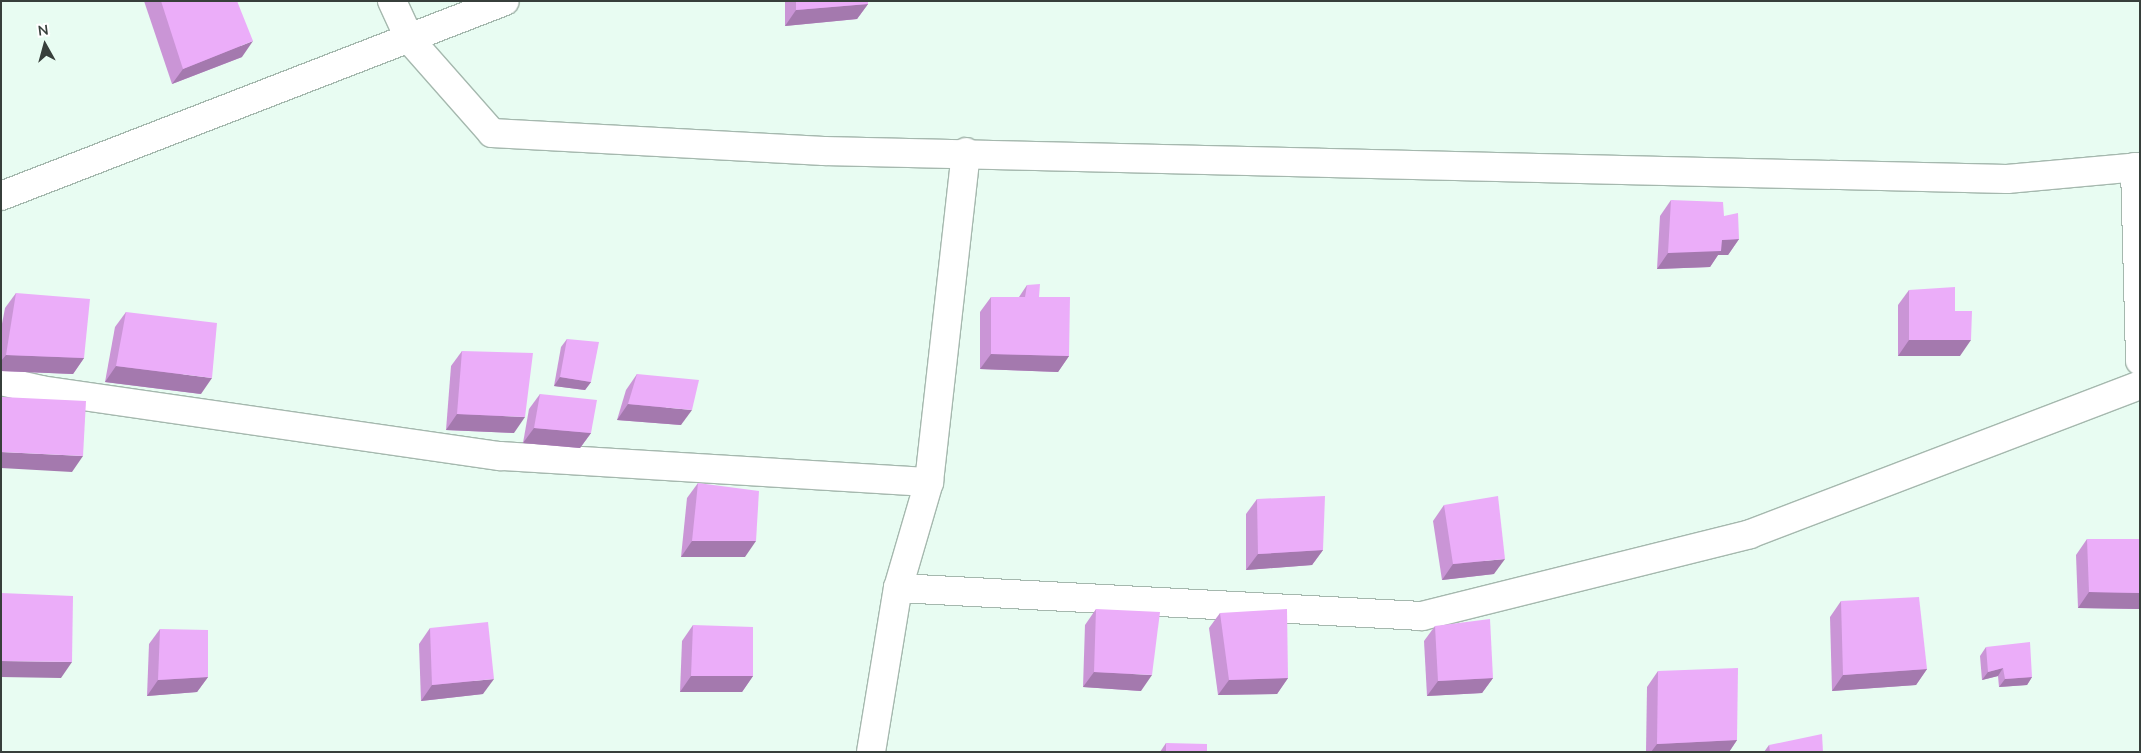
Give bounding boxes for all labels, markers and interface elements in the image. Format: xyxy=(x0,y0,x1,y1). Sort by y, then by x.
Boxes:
north arrow xyxy=(20,20,70,70)
text: N xyxy=(37,21,50,40)

